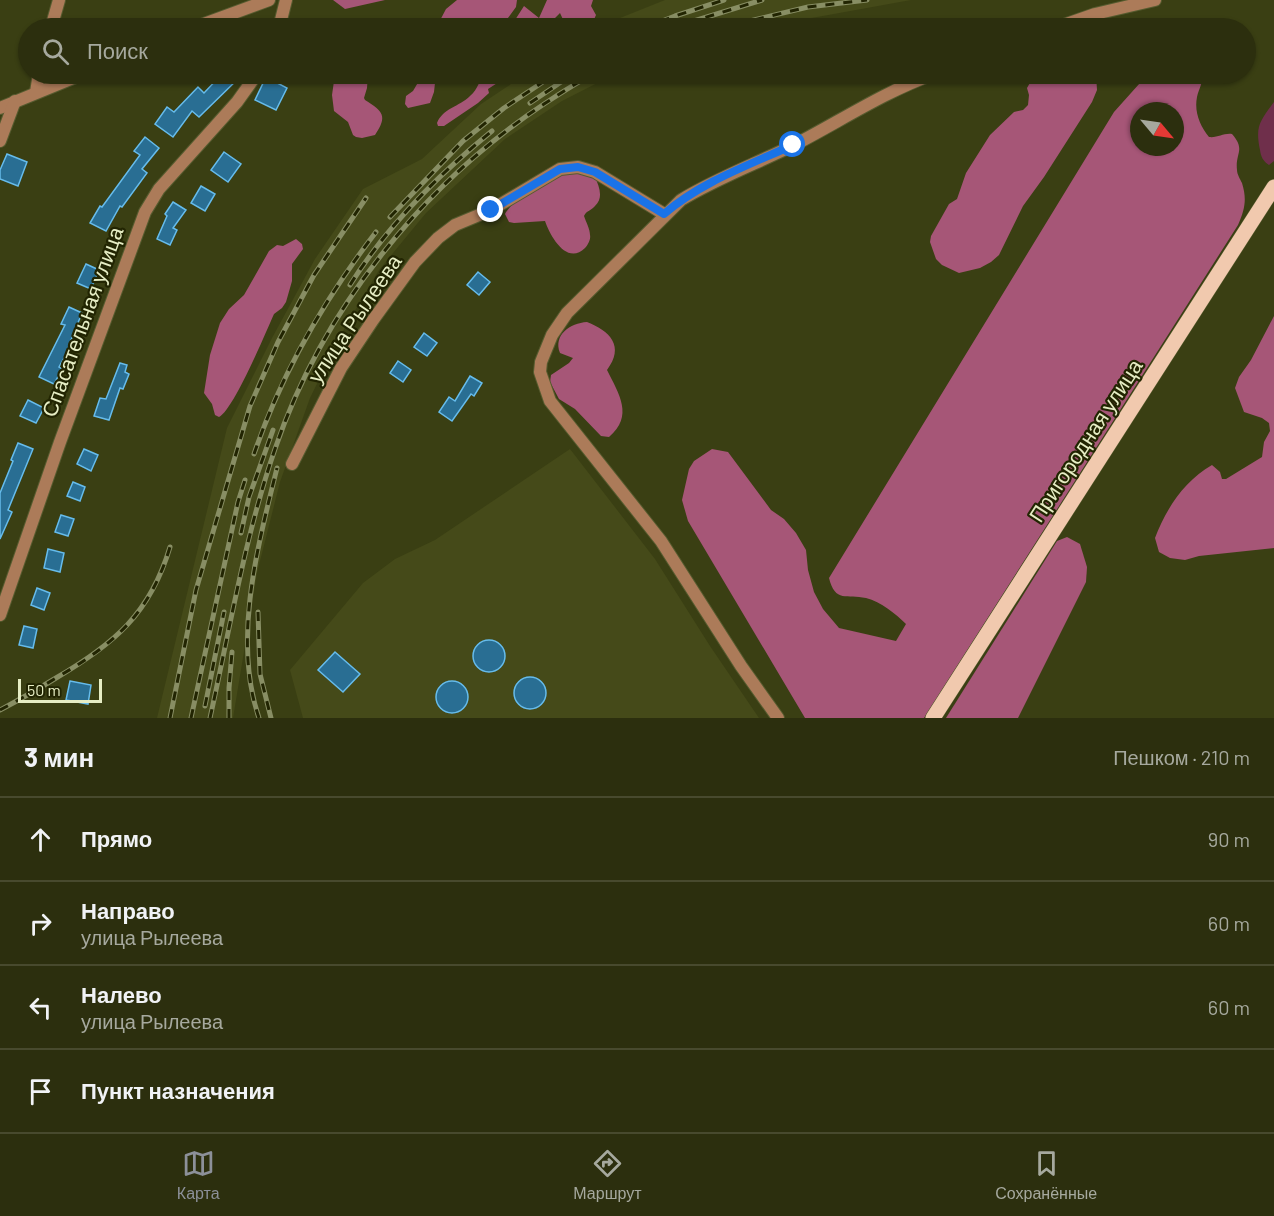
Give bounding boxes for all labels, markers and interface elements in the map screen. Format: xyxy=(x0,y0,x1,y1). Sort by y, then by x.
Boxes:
search box xyxy=(18,18,1256,84)
icon: search xyxy=(39,35,72,68)
text: Поиск xyxy=(87,37,148,63)
north arrow xyxy=(1130,102,1184,156)
route start xyxy=(779,131,805,157)
route end xyxy=(477,196,503,222)
street label: Спасательная улица xyxy=(36,223,128,420)
street label: улица Рылеева xyxy=(302,249,406,387)
street label: Пригородная улица xyxy=(1023,354,1147,526)
scale bar xyxy=(18,676,102,704)
text: 50 m xyxy=(27,680,61,699)
text: 3 мин xyxy=(24,741,94,772)
text: Пешком · 210 m xyxy=(1113,745,1250,769)
icon: ahead xyxy=(24,823,57,856)
text: Прямо xyxy=(81,825,152,851)
text: 90 m xyxy=(1208,827,1250,851)
text: Направо xyxy=(81,897,175,923)
icon: right xyxy=(24,907,57,940)
text: 60 m xyxy=(1208,911,1250,935)
text: улица Рылеева xyxy=(81,925,223,949)
text: Налево xyxy=(81,981,162,1007)
icon: left xyxy=(24,991,57,1024)
text: 60 m xyxy=(1208,995,1250,1019)
text: улица Рылеева xyxy=(81,1009,223,1033)
icon: arrive xyxy=(24,1075,57,1108)
text: Пункт назначения xyxy=(81,1077,275,1103)
tab: Карта xyxy=(177,1147,220,1203)
tab: Маршрут xyxy=(573,1147,642,1203)
tab: Сохранённые xyxy=(995,1147,1097,1203)

